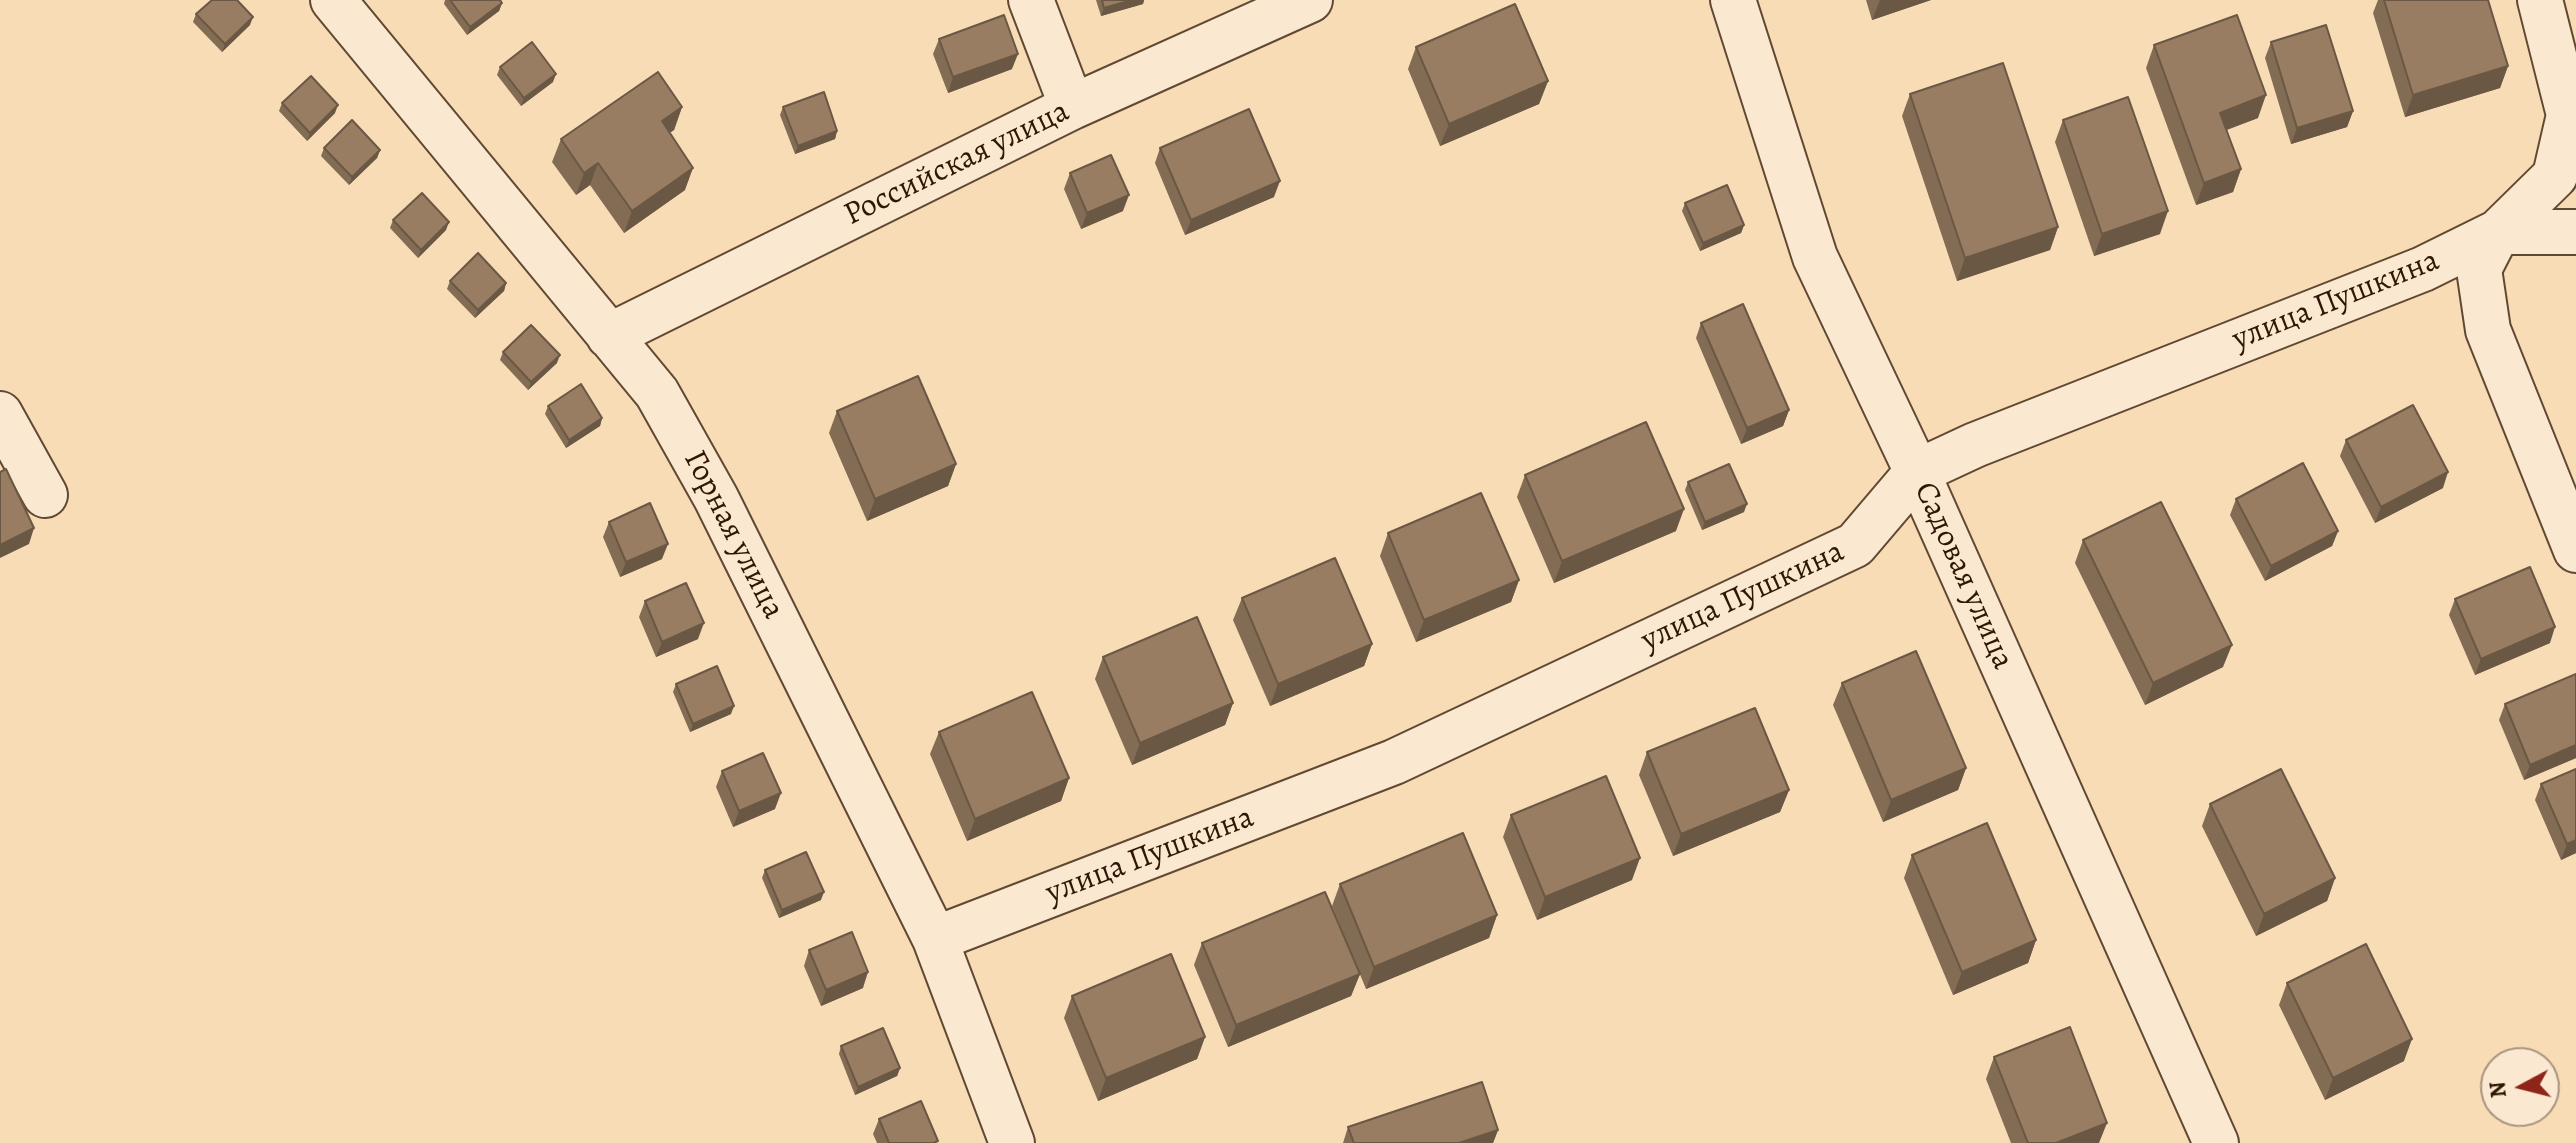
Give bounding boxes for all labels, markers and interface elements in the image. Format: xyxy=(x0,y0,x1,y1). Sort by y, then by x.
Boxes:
street label: Российская улица xyxy=(838,93,1076,235)
street label: улица Пушкина xyxy=(2227,242,2445,360)
street label: Горная улица xyxy=(674,445,792,625)
street label: Садовая улица xyxy=(1905,477,2021,675)
street label: улица Пушкина xyxy=(1636,533,1850,661)
street label: улица Пушкина xyxy=(1041,799,1259,913)
north arrow xyxy=(2480,1047,2560,1127)
text: N xyxy=(2482,1080,2514,1099)

